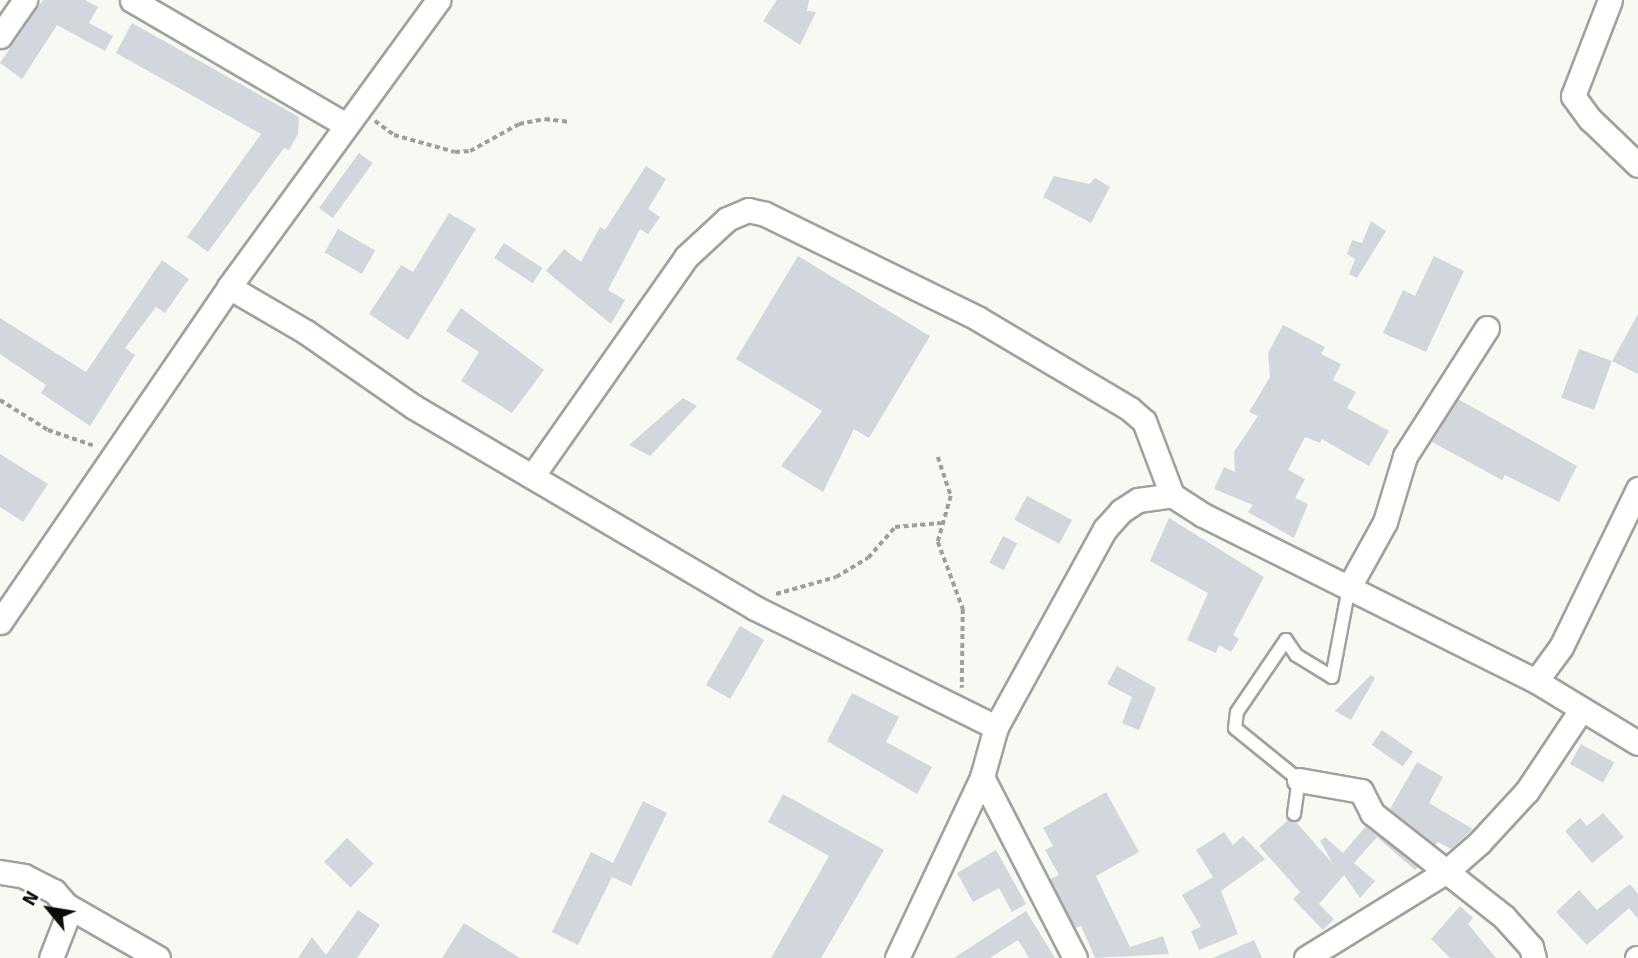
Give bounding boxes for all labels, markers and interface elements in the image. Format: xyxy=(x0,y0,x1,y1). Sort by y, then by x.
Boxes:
north arrow xyxy=(14,874,84,944)
text: N xyxy=(17,887,45,910)

